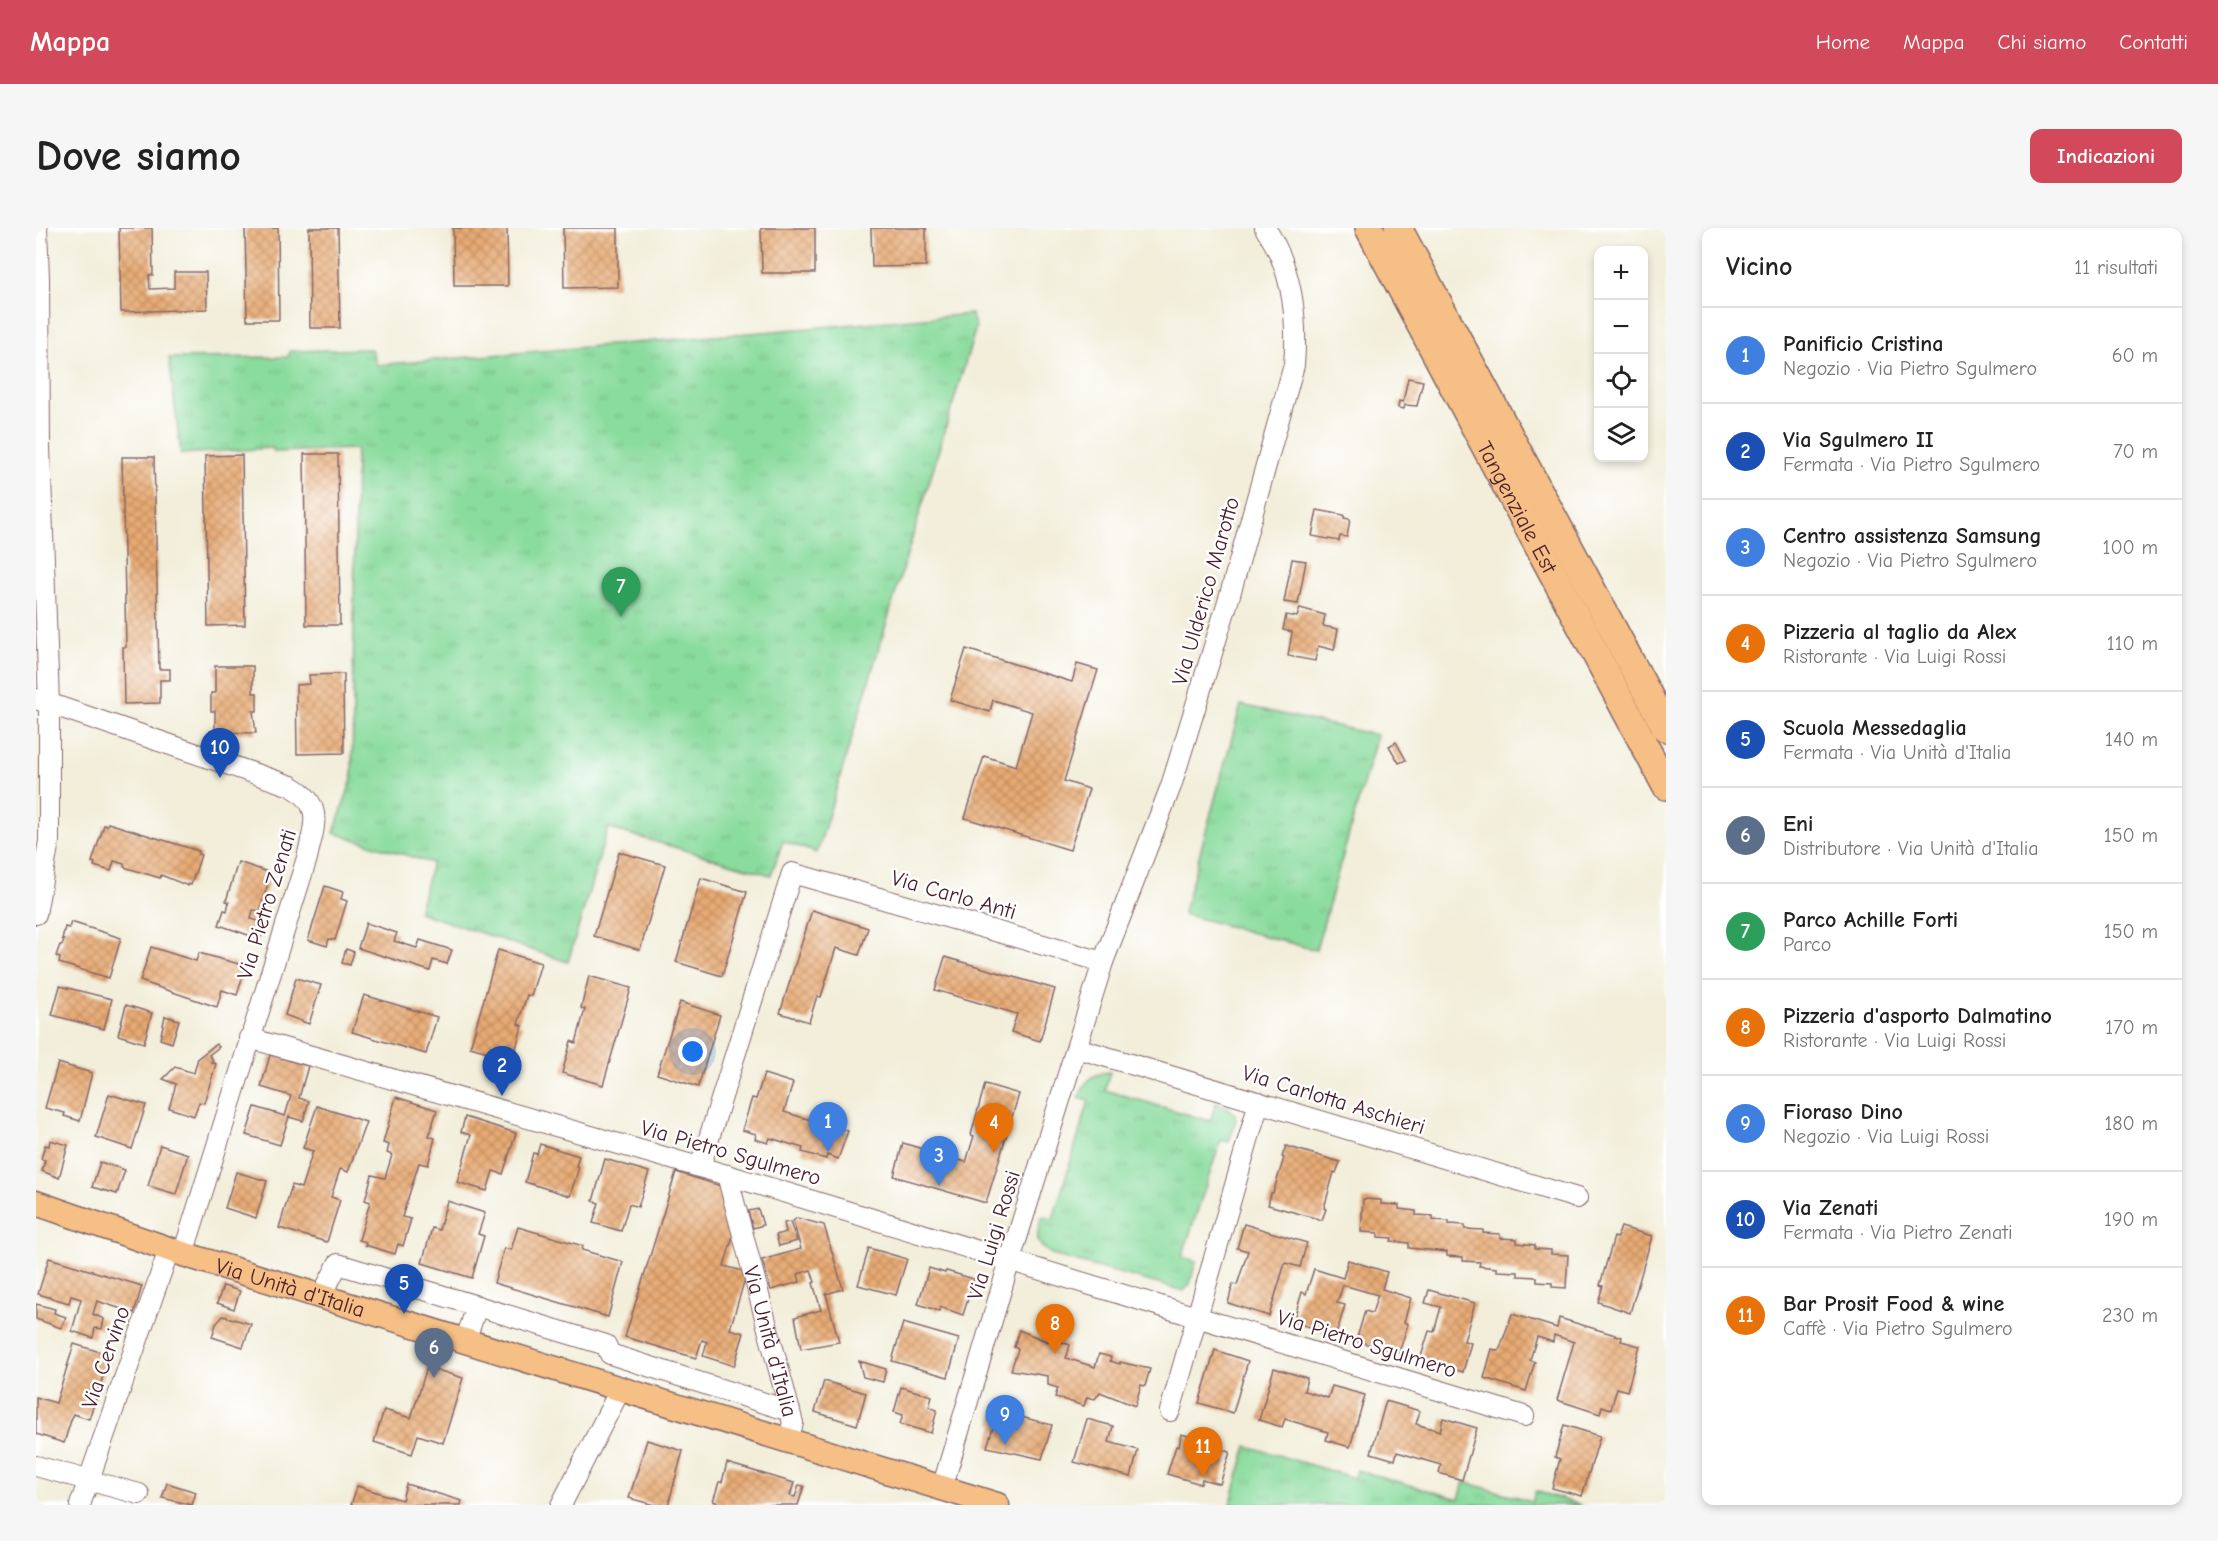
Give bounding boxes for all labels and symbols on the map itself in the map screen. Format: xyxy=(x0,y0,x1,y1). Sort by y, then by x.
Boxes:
street label: Tangenziale Est xyxy=(1471,437,1563,578)
street label: Via Ulderico Marotto xyxy=(1167,494,1245,688)
pin: 7 xyxy=(602,568,640,617)
pin: 10 xyxy=(200,728,240,778)
street label: Via Pietro Zenati xyxy=(232,826,302,983)
street label: Via Carlo Anti xyxy=(888,865,1019,925)
your location xyxy=(678,1037,707,1066)
pin: 2 xyxy=(482,1046,522,1096)
street label: Via Carlotta Aschieri xyxy=(1239,1060,1428,1140)
pin: 1 xyxy=(808,1102,848,1152)
pin: 4 xyxy=(974,1104,1014,1153)
street label: Via Pietro Sgulmero xyxy=(637,1115,824,1191)
pin: 3 xyxy=(920,1136,958,1186)
street label: Via Luigi Rossi xyxy=(962,1167,1026,1303)
street label: Via Unità d'Italia xyxy=(212,1253,368,1323)
street label: Via Unità d'Italia xyxy=(738,1263,803,1420)
pin: 5 xyxy=(384,1264,424,1314)
street label: Via Cervino xyxy=(76,1303,136,1412)
pin: 8 xyxy=(1036,1304,1074,1354)
street label: Via Pietro Sgulmero xyxy=(1274,1304,1460,1384)
pin: 6 xyxy=(414,1328,454,1378)
pin: 9 xyxy=(986,1396,1024,1445)
pin: 11 xyxy=(1184,1428,1222,1477)

